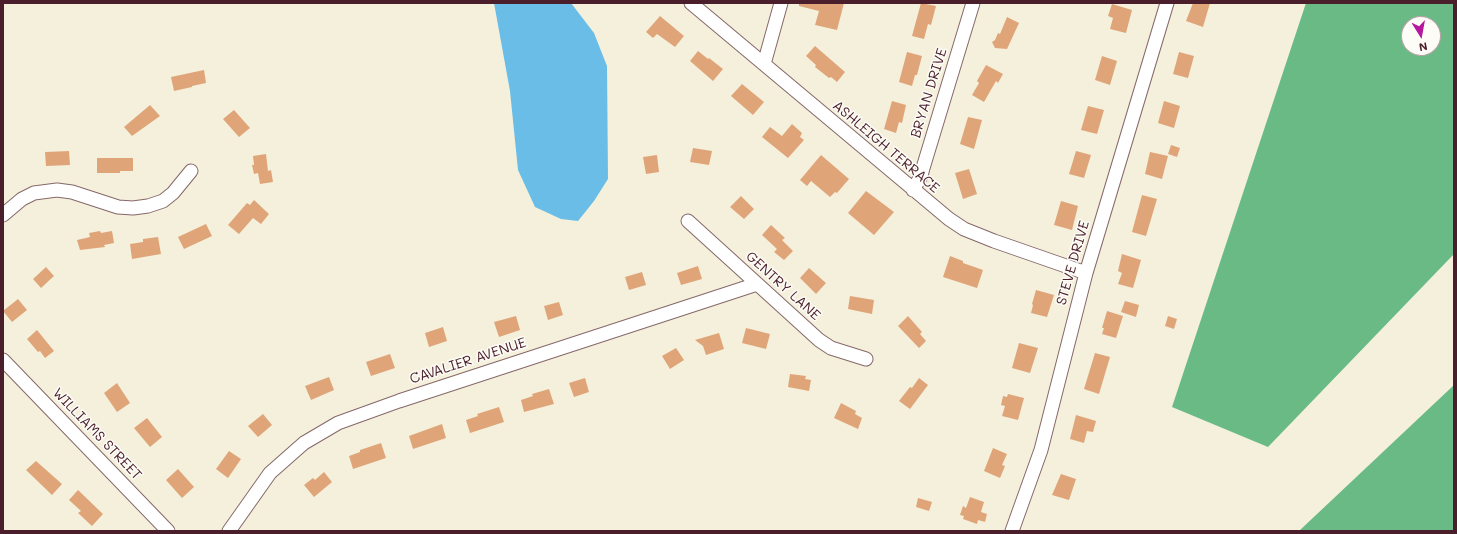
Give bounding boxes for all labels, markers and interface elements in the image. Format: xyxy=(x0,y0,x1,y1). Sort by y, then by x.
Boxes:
north arrow xyxy=(1401,16,1441,56)
text: N xyxy=(1418,39,1429,55)
street label: BRYAN DRIVE xyxy=(907,46,951,140)
street label: ASHLEIGH TERRACE xyxy=(829,97,943,197)
street label: STEVE DRIVE xyxy=(1053,219,1093,307)
street label: GENTRY LANE xyxy=(742,248,824,324)
street label: CAVALIER AVENUE xyxy=(408,334,528,388)
street label: WILLIAMS STREET xyxy=(49,385,145,483)

